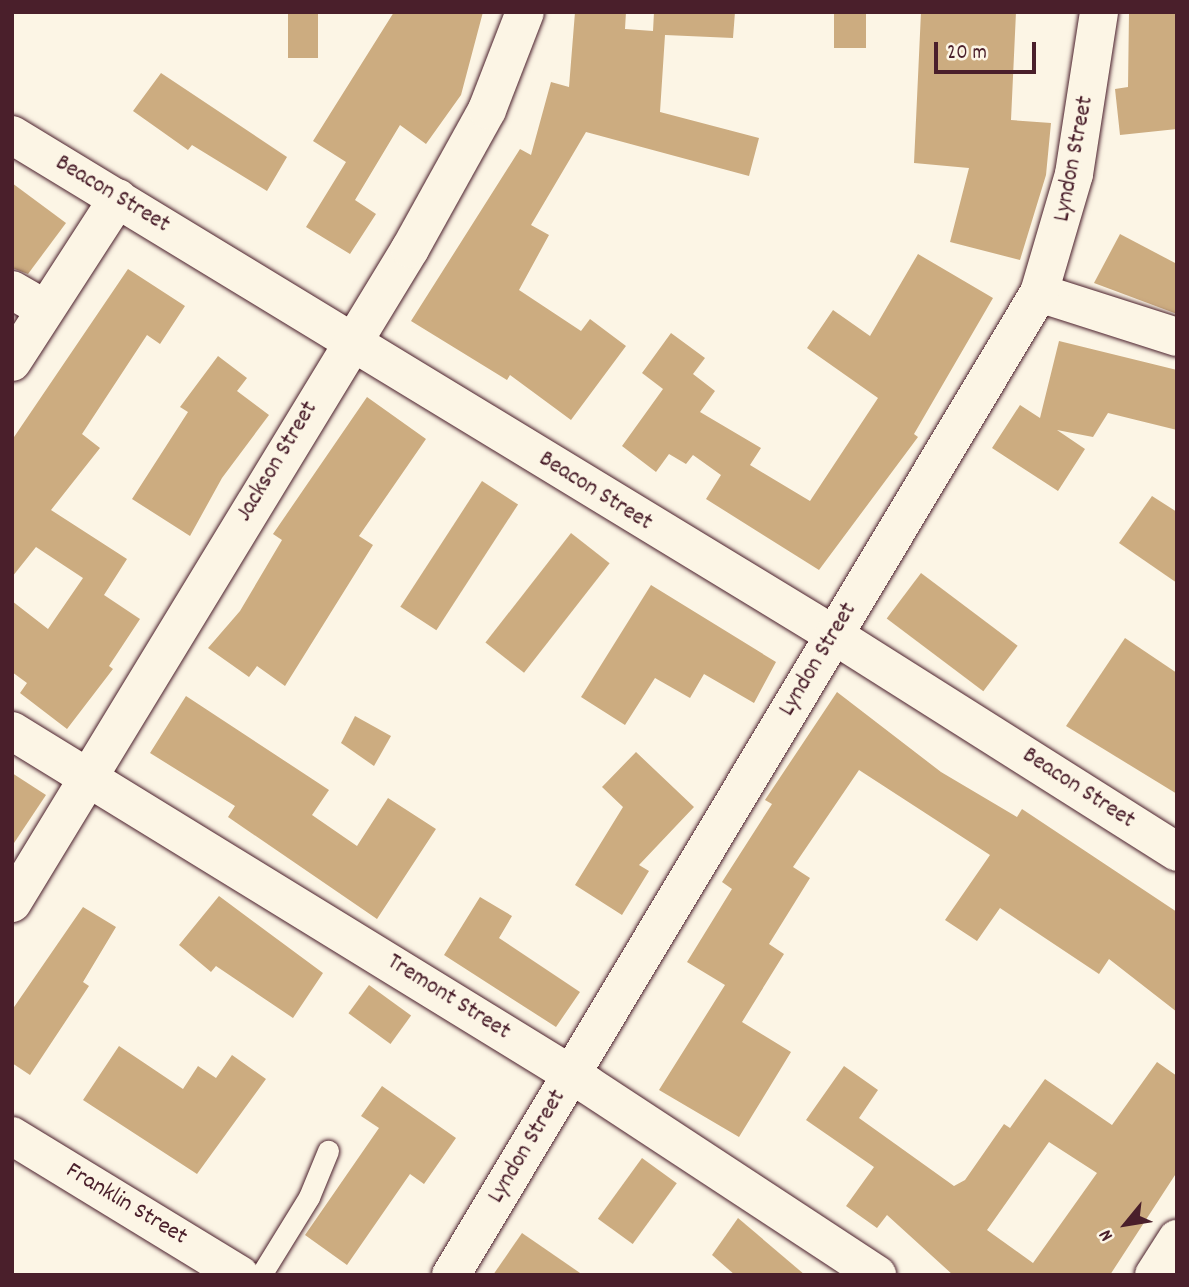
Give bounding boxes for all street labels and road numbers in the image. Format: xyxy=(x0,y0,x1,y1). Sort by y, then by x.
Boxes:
street label: Lyndon Street xyxy=(1049,94,1101,224)
street label: Beacon Street xyxy=(50,150,174,240)
street label: Jackson Street xyxy=(231,397,325,527)
street label: Beacon Street xyxy=(533,446,657,538)
street label: Lyndon Street xyxy=(774,598,864,722)
street label: Beacon Street xyxy=(1016,742,1140,836)
street label: Tremont Street xyxy=(381,949,515,1047)
street label: Lyndon Street xyxy=(483,1085,573,1209)
street label: Franklin Street xyxy=(60,1157,192,1253)

